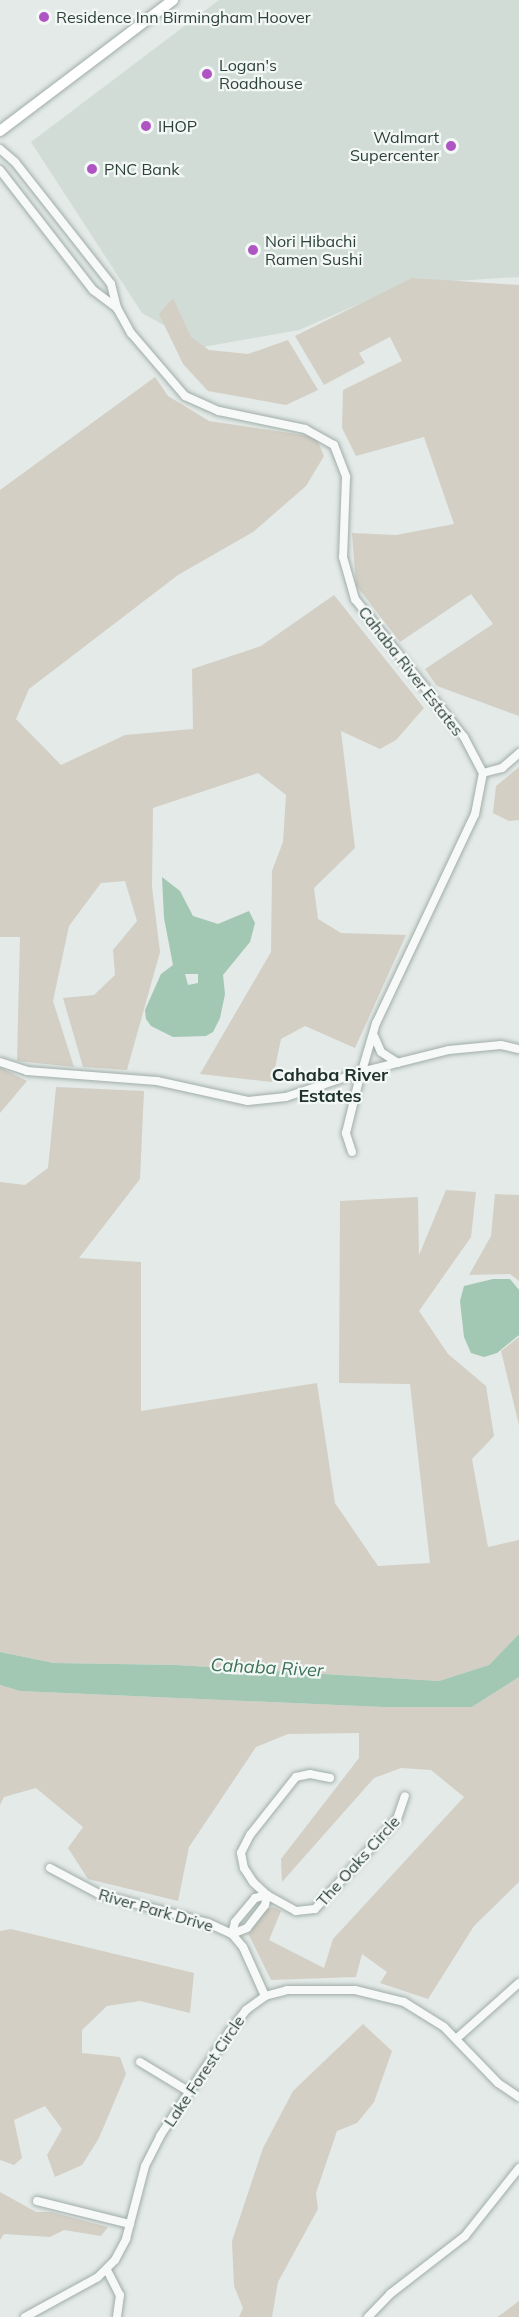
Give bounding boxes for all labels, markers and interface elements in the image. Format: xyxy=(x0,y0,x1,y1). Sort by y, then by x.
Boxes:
place label: Residence Inn Birmingham Hoover xyxy=(56,7,311,27)
marker: Residence Inn Birmingham Hoover xyxy=(37,10,51,24)
place label: Logan's Roadhouse xyxy=(219,55,303,93)
marker: Logan's Roadhouse xyxy=(200,67,214,81)
place label: IHOP xyxy=(158,116,197,136)
marker: IHOP xyxy=(139,119,153,133)
place label: Walmart Supercenter xyxy=(350,127,439,165)
marker: Walmart Supercenter xyxy=(444,139,458,153)
place label: PNC Bank xyxy=(104,159,180,179)
marker: PNC Bank xyxy=(85,162,99,176)
place label: Nori Hibachi Ramen Sushi xyxy=(265,231,362,269)
marker: Nori Hibachi Ramen Sushi xyxy=(246,243,260,257)
street label: Cahaba River Estates xyxy=(354,602,468,740)
district label: Cahaba River Estates xyxy=(272,1065,388,1108)
water label: Cahaba River xyxy=(210,1654,324,1682)
street label: The Oaks Circle xyxy=(312,1812,404,1910)
street label: River Park Drive xyxy=(96,1884,216,1936)
street label: Lake Forest Circle xyxy=(160,2012,248,2130)

